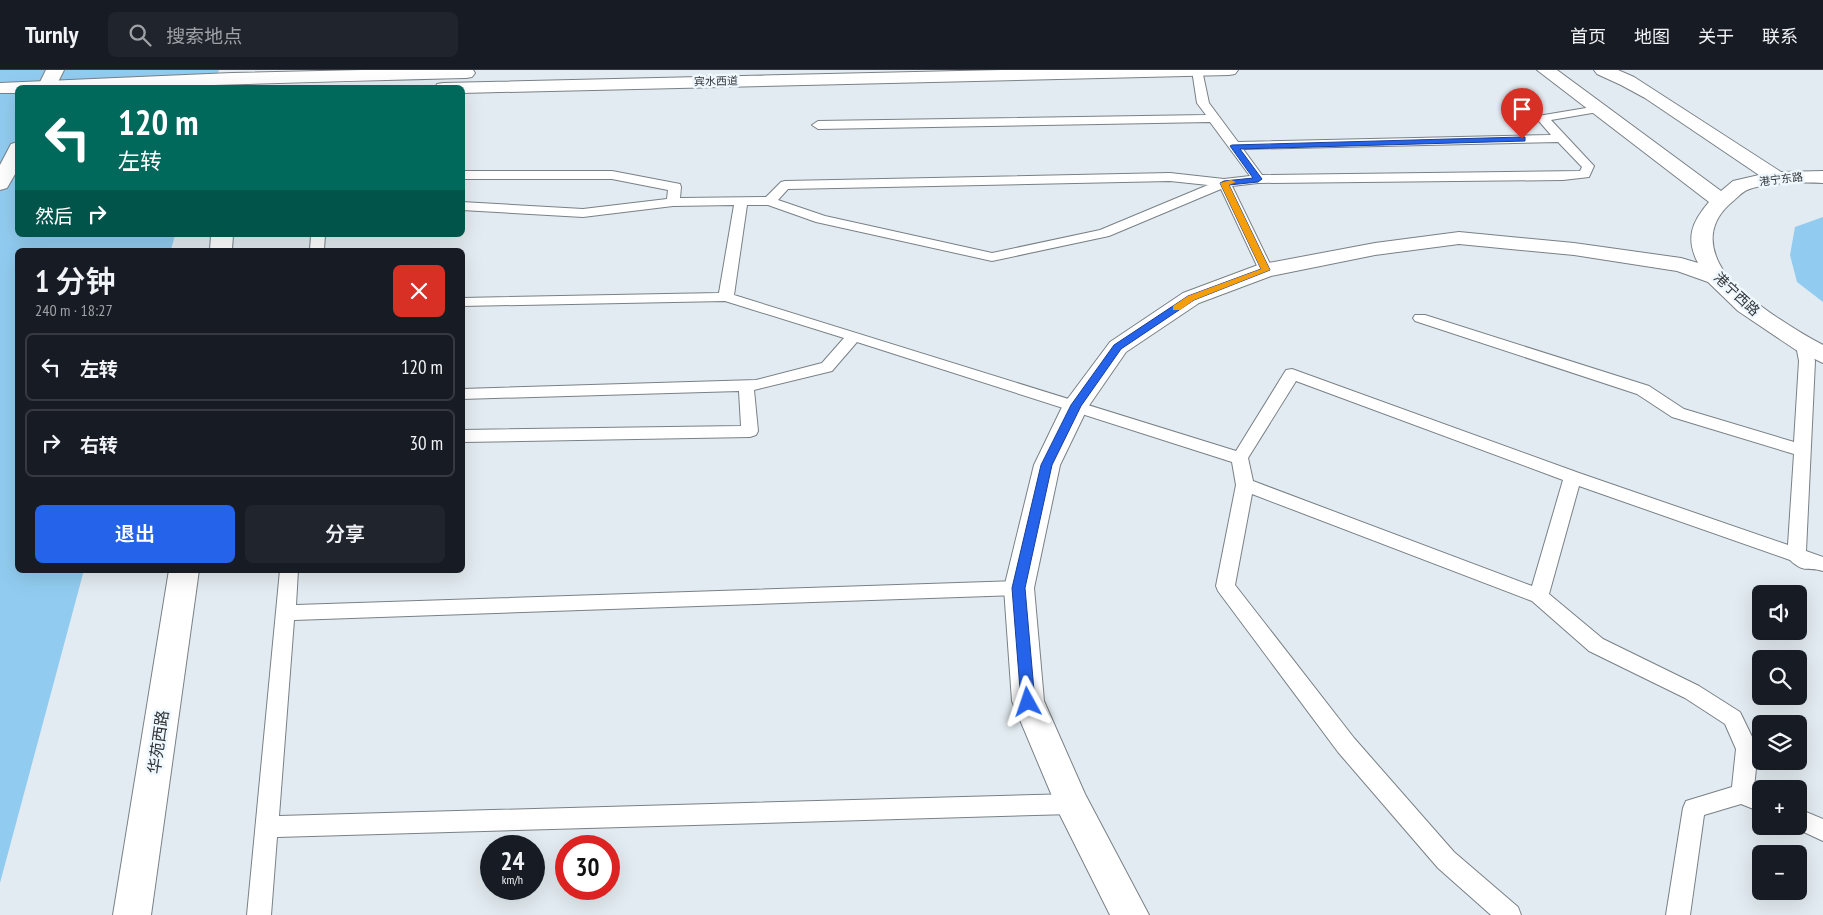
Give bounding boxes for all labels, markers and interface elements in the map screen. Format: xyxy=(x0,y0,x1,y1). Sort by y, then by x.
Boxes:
search box xyxy=(108,12,458,57)
text: Turnly xyxy=(25,19,78,50)
icon: search xyxy=(126,21,154,49)
text: 搜索地点 xyxy=(166,24,242,48)
text: 首页 xyxy=(1570,25,1606,48)
text: 地图 xyxy=(1634,25,1670,48)
text: 关于 xyxy=(1698,25,1734,48)
text: 联系 xyxy=(1762,25,1798,48)
street label: 宾水西道 xyxy=(694,74,738,88)
pin xyxy=(1501,88,1543,139)
icon: arrive xyxy=(1508,95,1536,123)
text: 120 m xyxy=(118,99,199,145)
icon: left xyxy=(35,105,100,170)
text: 左转 xyxy=(118,147,162,175)
street label: 港宁东路 xyxy=(1758,169,1804,189)
icon: right xyxy=(83,200,111,228)
text: 然后 xyxy=(35,204,73,228)
text: 1 分钟 xyxy=(35,261,116,300)
button: close xyxy=(393,265,445,317)
street label: 港宁西路 xyxy=(1710,268,1764,320)
text: 240 m · 18:27 xyxy=(35,300,113,320)
icon: left xyxy=(37,353,65,381)
text: 120 m xyxy=(401,355,443,379)
text: 左转 xyxy=(80,357,118,381)
icon: right xyxy=(37,429,65,457)
text: 30 m xyxy=(410,431,443,455)
text: 右转 xyxy=(80,433,118,457)
button: 退出 xyxy=(35,505,235,563)
button: 分享 xyxy=(245,505,445,563)
map controls xyxy=(1752,585,1807,900)
button: sound xyxy=(1752,585,1807,640)
button: search xyxy=(1752,650,1807,705)
position arrow xyxy=(1001,675,1053,727)
street label: 华苑西路 xyxy=(144,709,172,775)
button: layers xyxy=(1752,715,1807,770)
button: + xyxy=(1752,780,1807,835)
speed limit sign: 30 xyxy=(555,835,620,900)
text: 24 xyxy=(501,845,524,877)
button: − xyxy=(1752,845,1807,900)
text: km/h xyxy=(502,872,523,887)

